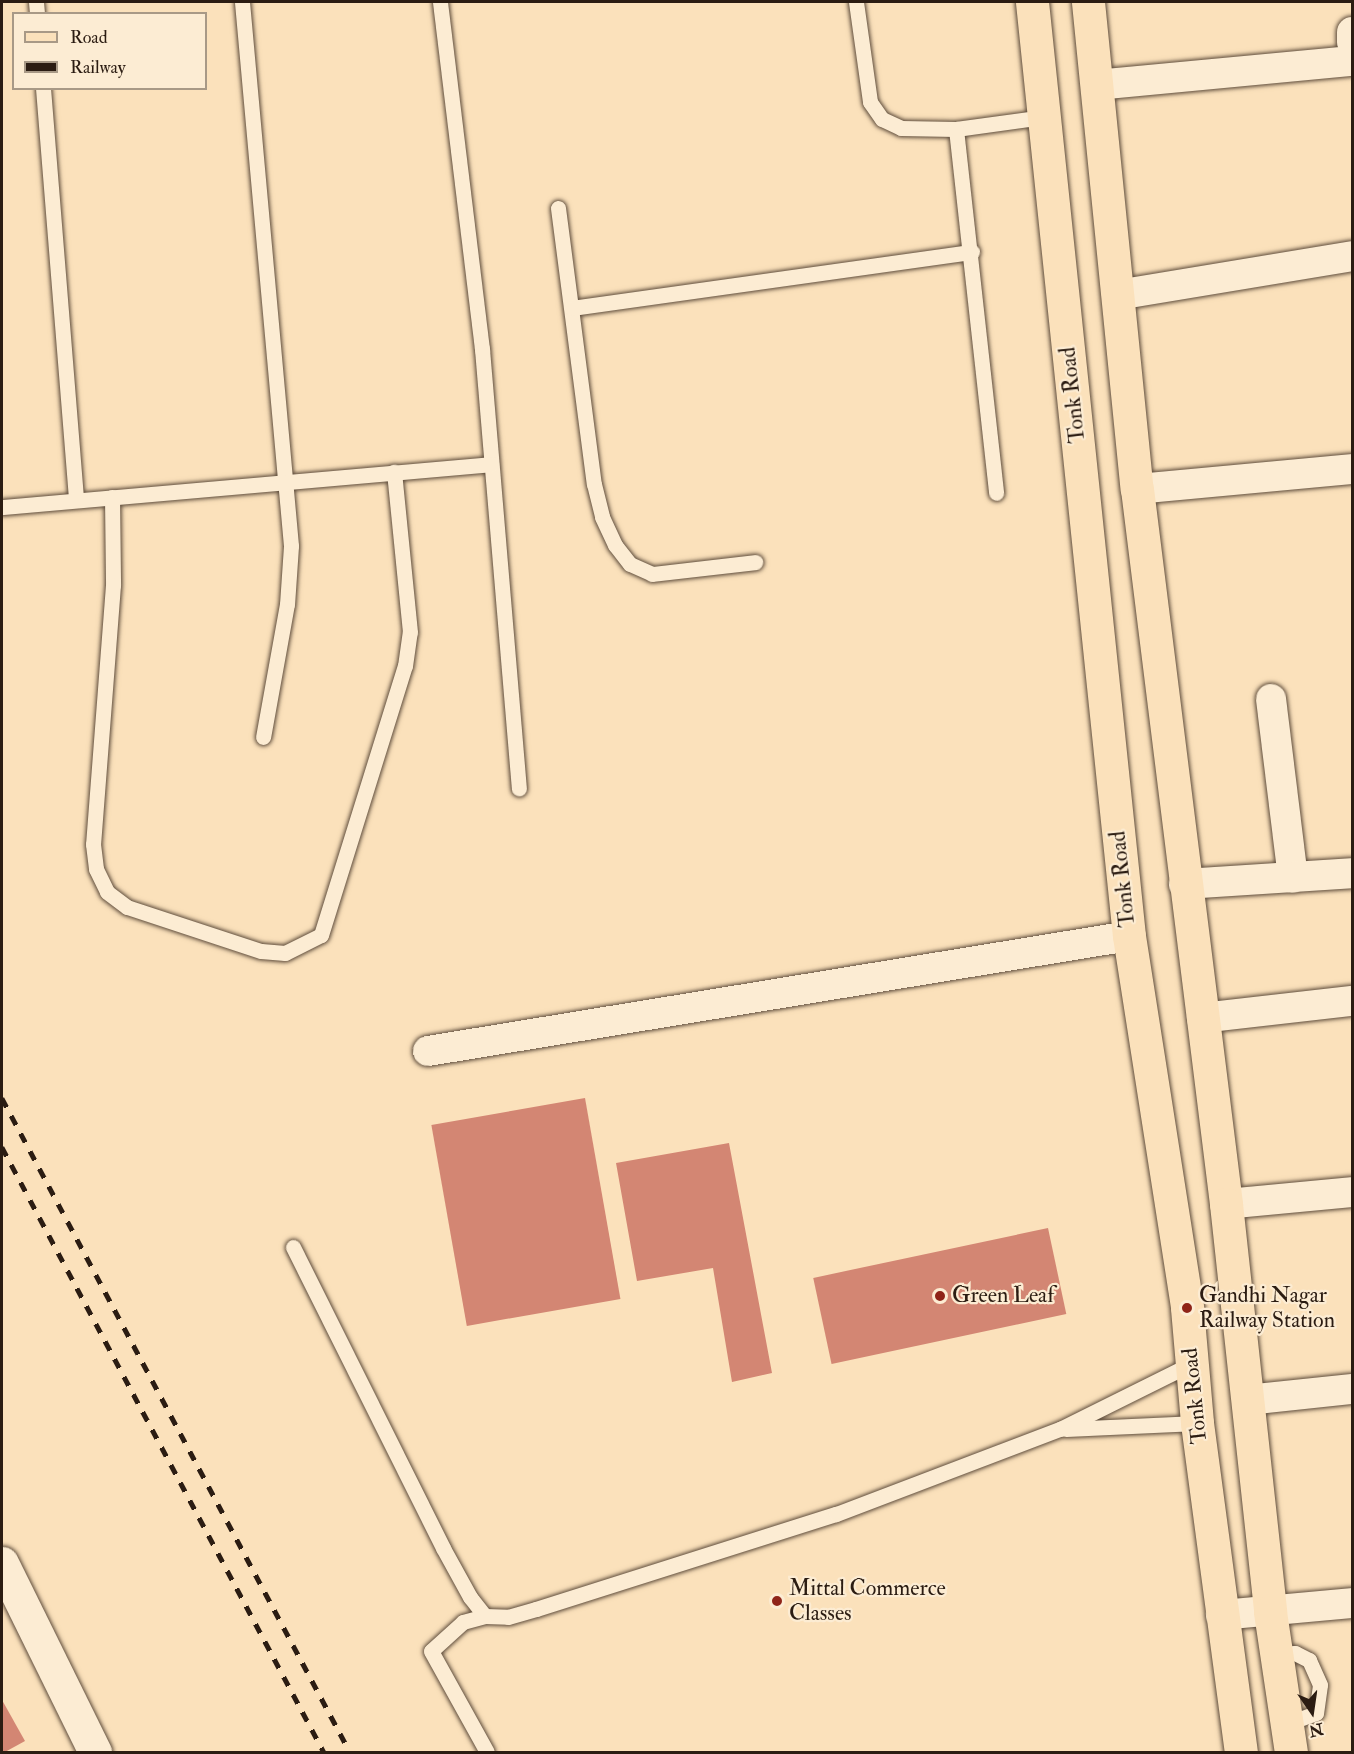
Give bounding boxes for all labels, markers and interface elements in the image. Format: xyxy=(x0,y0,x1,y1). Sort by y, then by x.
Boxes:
legend xyxy=(12,12,207,90)
text: Road xyxy=(70,26,108,49)
text: Railway xyxy=(70,56,126,79)
street label: Tonk Road xyxy=(1055,346,1091,444)
street label: Tonk Road xyxy=(1105,830,1141,928)
place label: Gandhi Nagar Railway Station xyxy=(1199,1282,1335,1334)
place label: Green Leaf xyxy=(952,1283,1054,1309)
marker: Green Leaf xyxy=(933,1289,947,1303)
marker: Gandhi Nagar Railway Station xyxy=(1180,1301,1194,1315)
street label: Tonk Road xyxy=(1177,1347,1213,1445)
place label: Mittal Commerce Classes xyxy=(789,1575,946,1627)
marker: Mittal Commerce Classes xyxy=(770,1594,784,1608)
north arrow xyxy=(1282,1682,1342,1742)
text: N xyxy=(1307,1718,1325,1741)

